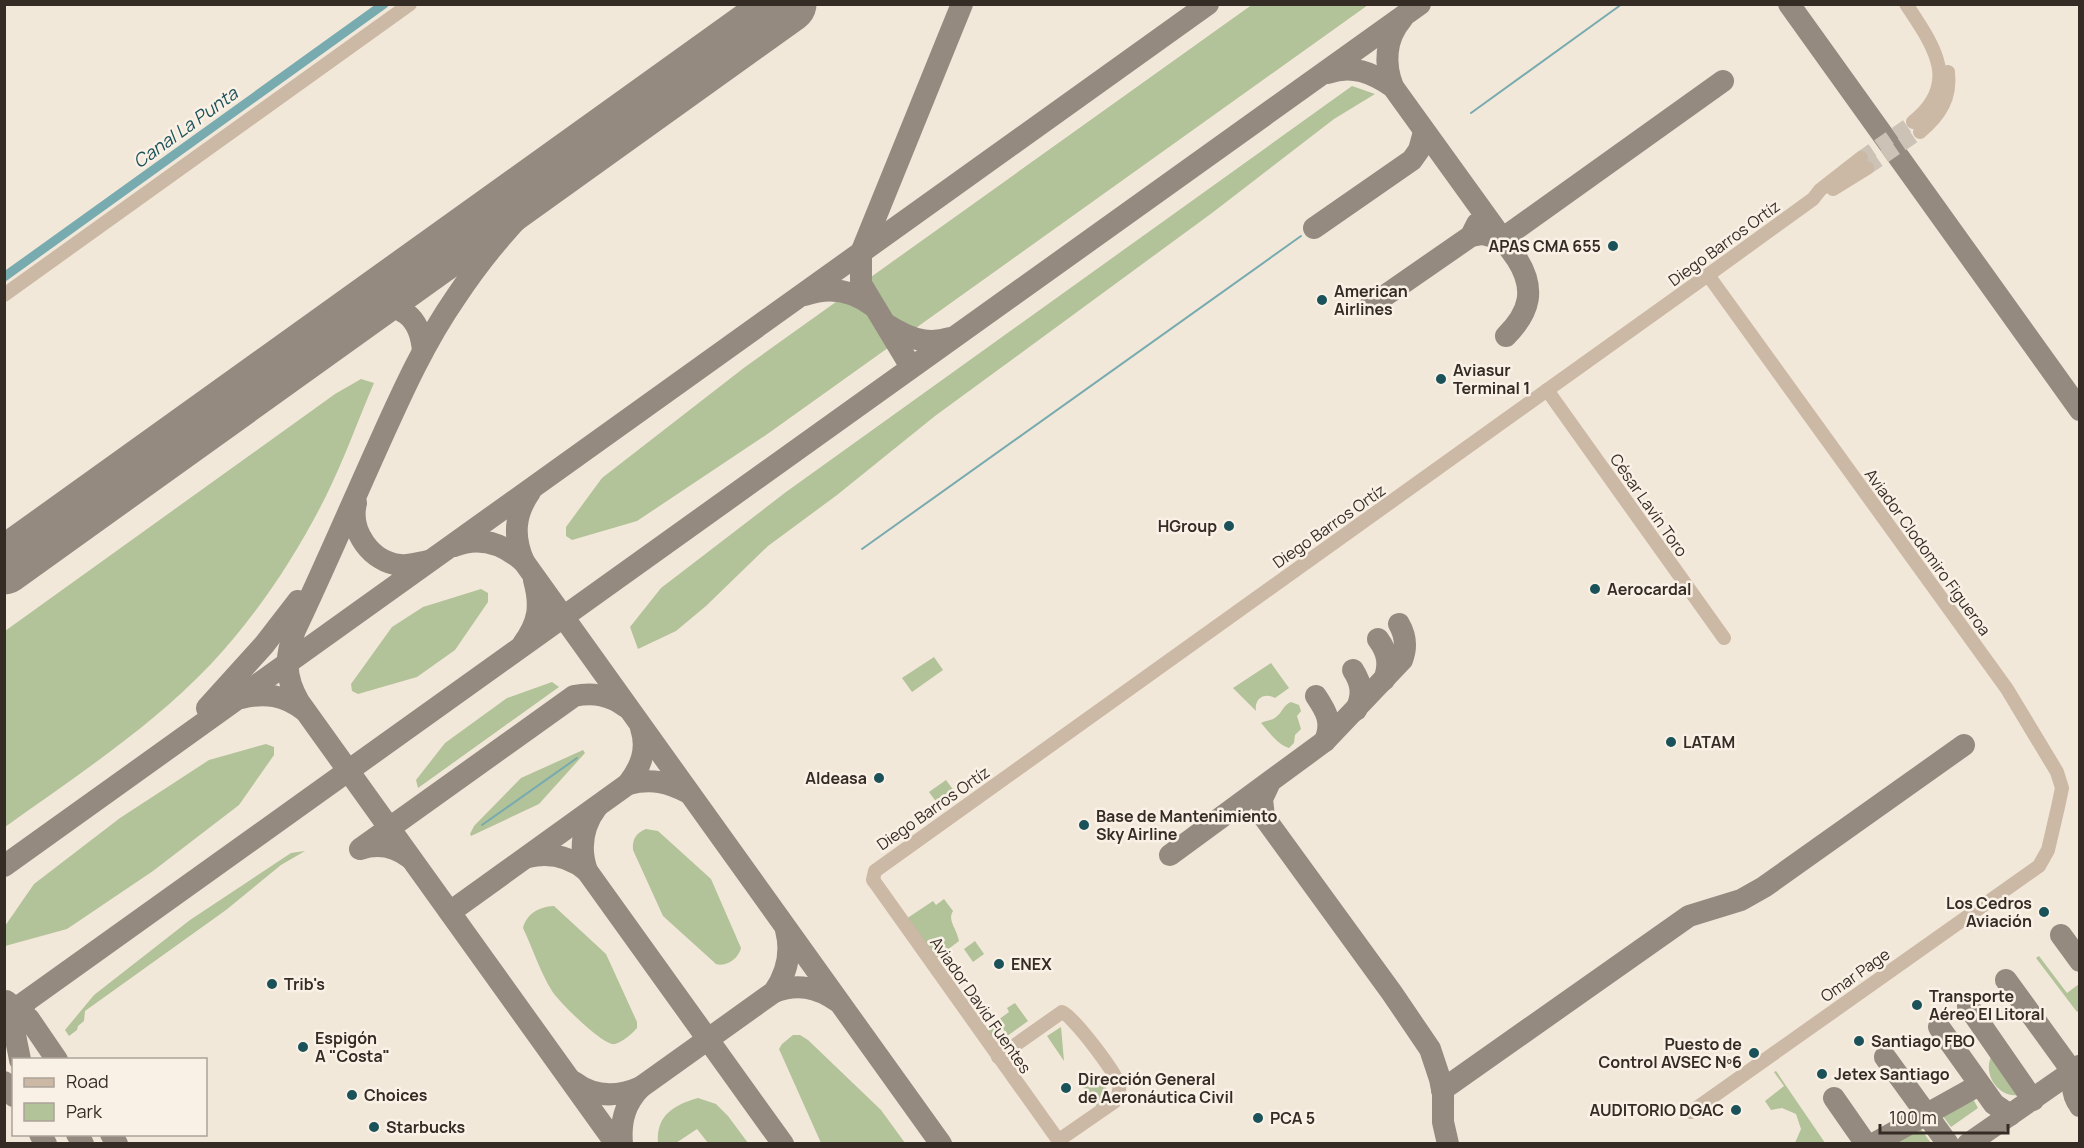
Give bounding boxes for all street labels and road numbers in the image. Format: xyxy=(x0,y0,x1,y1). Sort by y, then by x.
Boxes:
street label: Diego Barros Ortíz xyxy=(1664,195,1784,291)
street label: César Lavín Toro xyxy=(1605,449,1693,561)
street label: Aviador Clodomiro Figueroa xyxy=(1860,464,1996,640)
street label: Diego Barros Ortíz xyxy=(1268,479,1390,573)
street label: Diego Barros Ortíz xyxy=(872,761,994,855)
street label: Aviador David Fuentes xyxy=(926,932,1036,1078)
street label: Omar Page xyxy=(1816,943,1894,1007)

